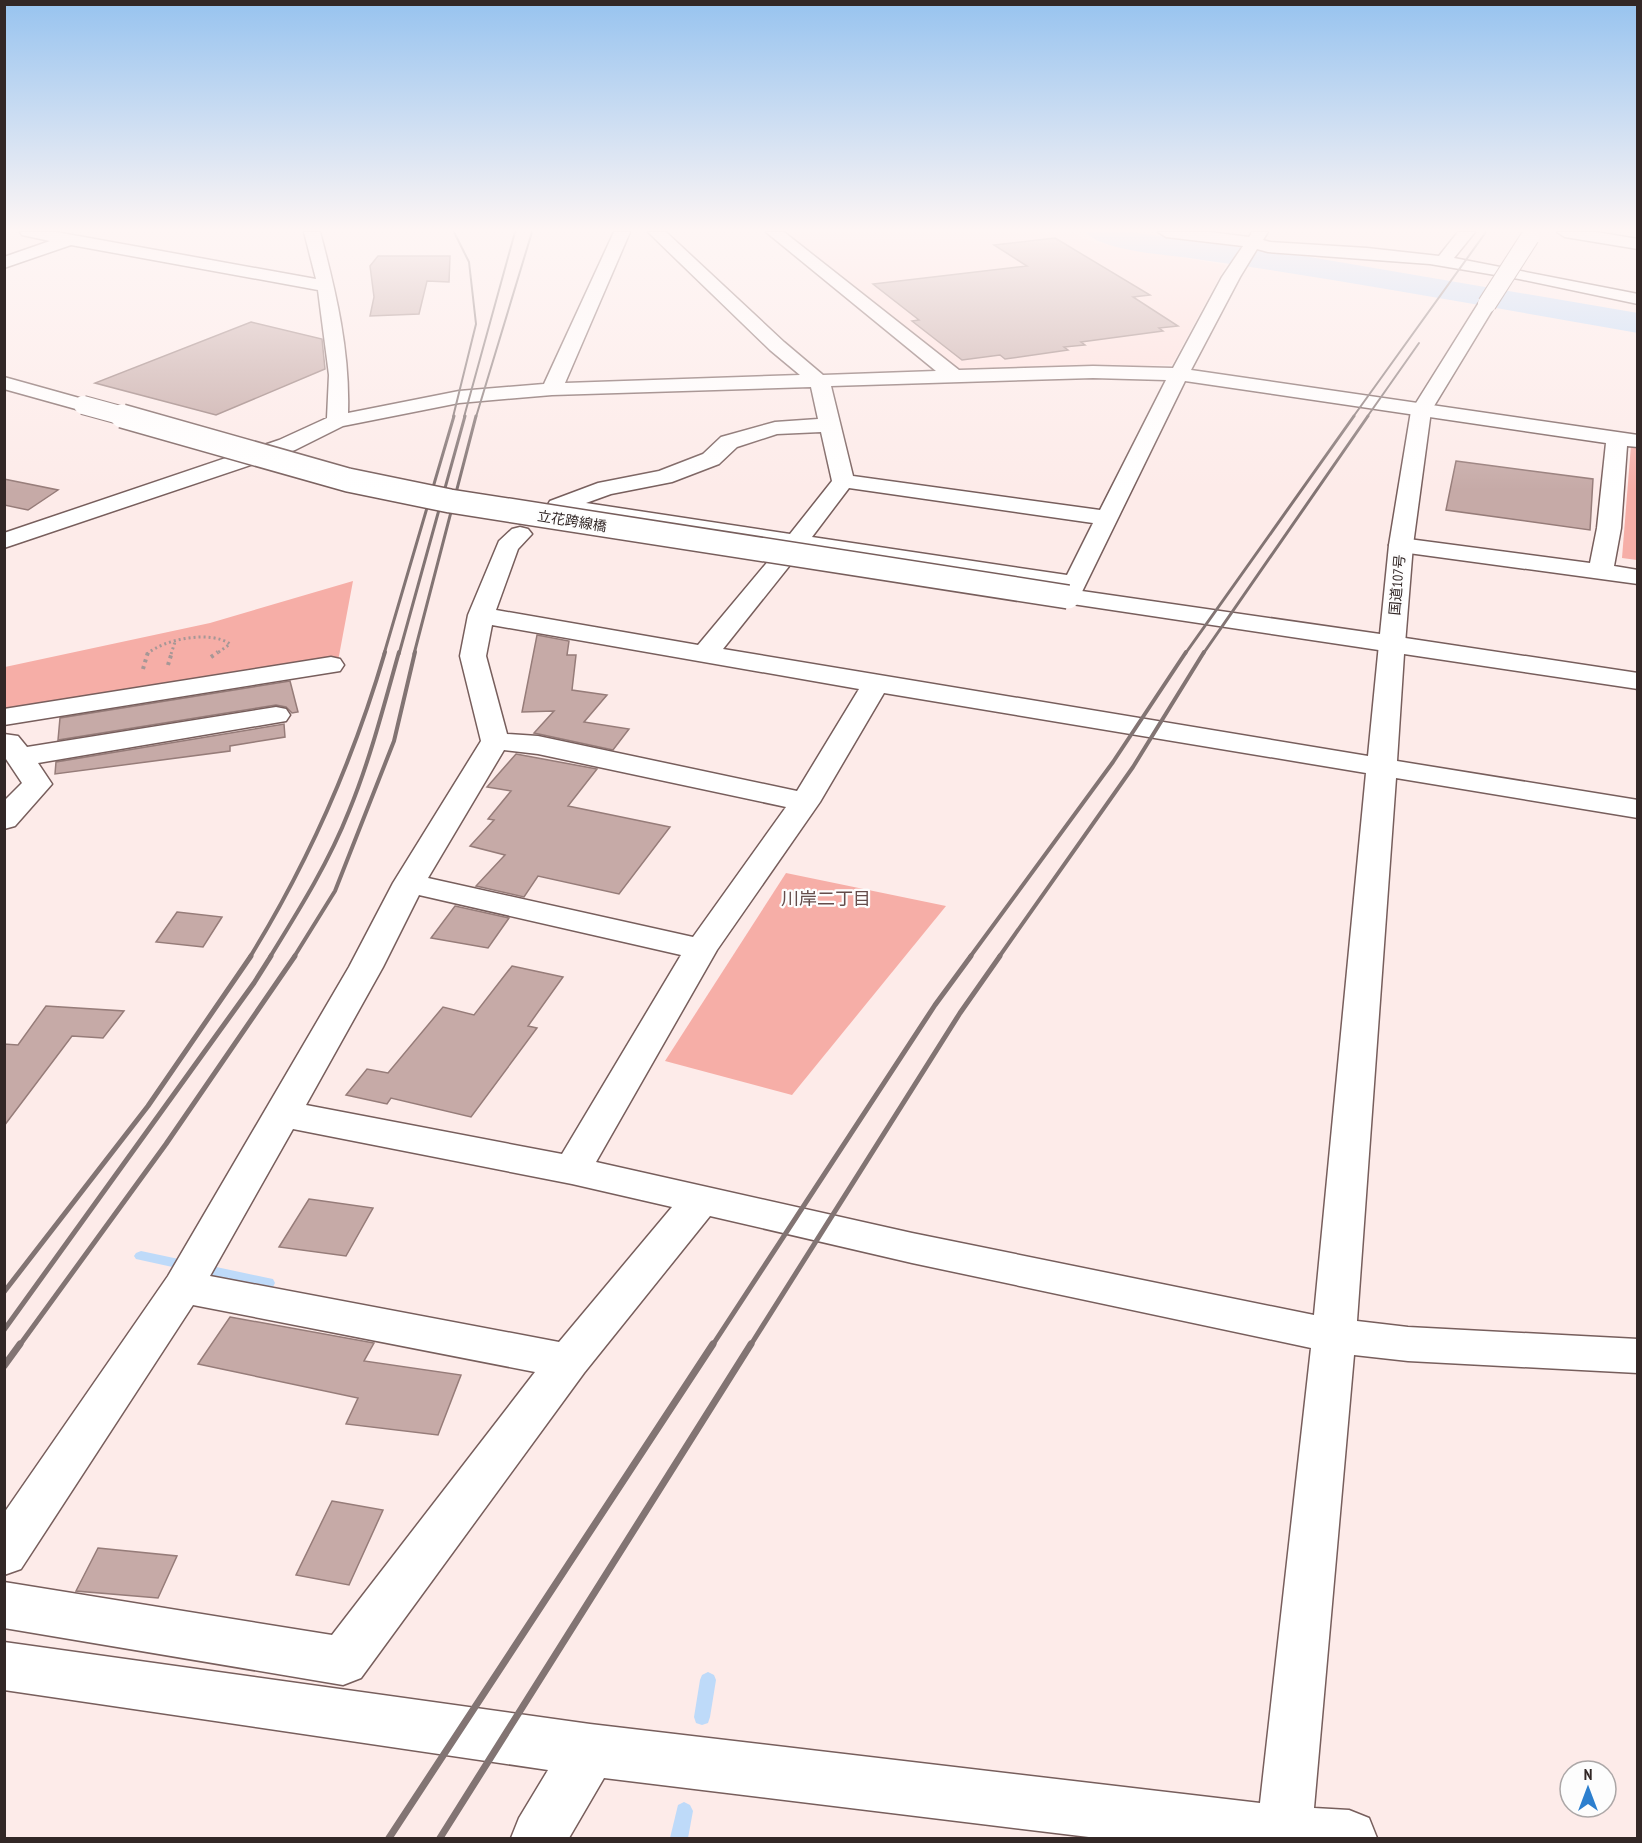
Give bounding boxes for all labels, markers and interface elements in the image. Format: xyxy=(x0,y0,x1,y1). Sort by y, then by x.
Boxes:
street label: 立花跨線橋 xyxy=(536,507,608,535)
street label: 国道107号 xyxy=(1385,554,1409,616)
district label: 川岸二丁目 xyxy=(781,887,871,910)
north arrow xyxy=(1558,1759,1618,1819)
text: N xyxy=(1584,1764,1592,1784)

